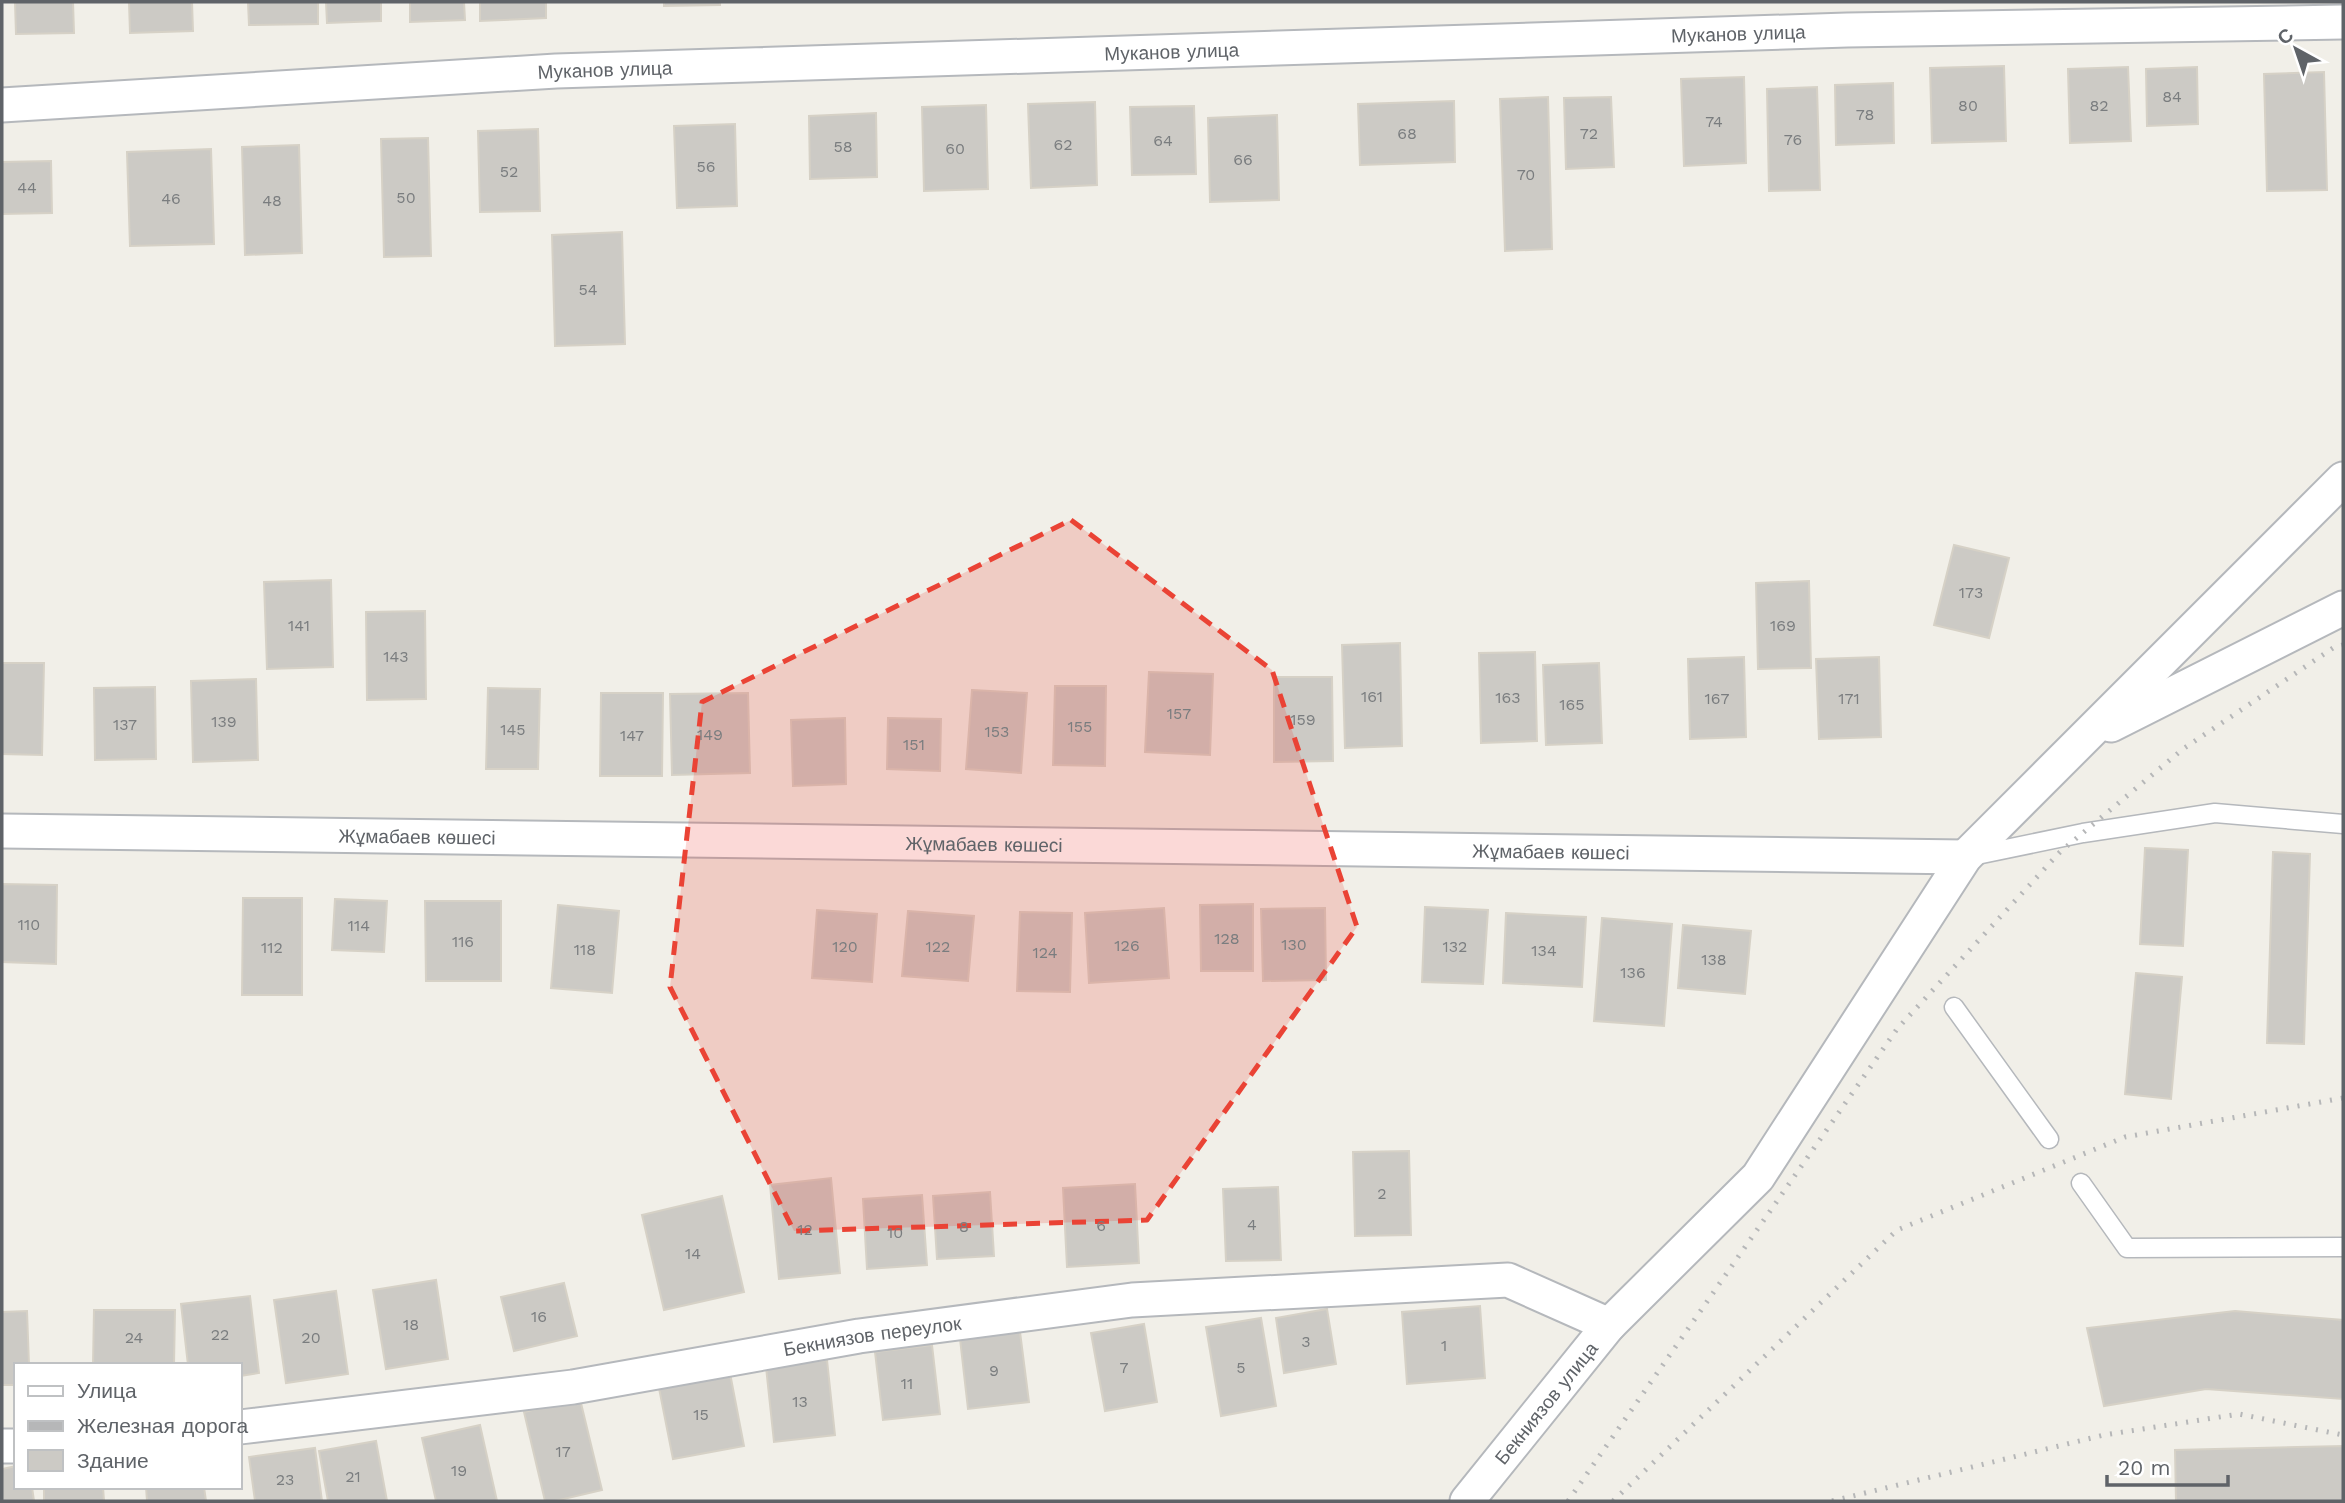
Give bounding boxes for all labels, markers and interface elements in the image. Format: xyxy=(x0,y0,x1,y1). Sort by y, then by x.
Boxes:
north arrow xyxy=(2261,14,2331,84)
street label: Муканов улица xyxy=(1671,20,1807,48)
text: С xyxy=(2273,23,2298,50)
street label: Муканов улица xyxy=(1104,38,1240,66)
street label: Муканов улица xyxy=(537,56,673,84)
house number: 84 xyxy=(2162,87,2182,106)
house number: 80 xyxy=(1958,96,1978,115)
house number: 82 xyxy=(2089,96,2109,115)
house number: 78 xyxy=(1856,105,1874,124)
house number: 74 xyxy=(1705,112,1723,131)
house number: 68 xyxy=(1397,124,1417,143)
house number: 72 xyxy=(1580,124,1598,143)
house number: 76 xyxy=(1784,130,1802,149)
house number: 64 xyxy=(1153,131,1173,150)
house number: 62 xyxy=(1053,135,1073,154)
house number: 58 xyxy=(833,137,853,156)
house number: 60 xyxy=(945,139,965,158)
house number: 66 xyxy=(1233,150,1253,169)
house number: 56 xyxy=(696,157,716,176)
house number: 52 xyxy=(500,162,518,181)
house number: 70 xyxy=(1517,165,1535,184)
house number: 44 xyxy=(17,178,37,197)
house number: 50 xyxy=(396,188,416,207)
house number: 46 xyxy=(161,189,181,208)
house number: 48 xyxy=(262,191,282,210)
house number: 54 xyxy=(578,280,598,299)
house number: 173 xyxy=(1959,583,1983,602)
house number: 141 xyxy=(288,616,310,635)
house number: 169 xyxy=(1770,616,1796,635)
house number: 143 xyxy=(383,647,409,666)
house number: 161 xyxy=(1361,687,1383,706)
house number: 163 xyxy=(1495,688,1521,707)
house number: 167 xyxy=(1705,689,1729,708)
house number: 171 xyxy=(1838,689,1860,708)
house number: 165 xyxy=(1559,695,1585,714)
house number: 157 xyxy=(1167,704,1191,723)
house number: 159 xyxy=(1290,710,1316,729)
house number: 139 xyxy=(211,712,237,731)
house number: 137 xyxy=(113,715,137,734)
house number: 155 xyxy=(1068,717,1092,736)
house number: 145 xyxy=(500,720,526,739)
house number: 153 xyxy=(985,722,1009,741)
house number: 149 xyxy=(697,725,723,744)
house number: 147 xyxy=(620,726,644,745)
house number: 151 xyxy=(903,735,925,754)
street label: Жұмабаев көшесі xyxy=(338,824,496,850)
street label: Жұмабаев көшесі xyxy=(905,832,1063,857)
street label: Жұмабаев көшесі xyxy=(1472,839,1630,865)
house number: 110 xyxy=(18,915,40,934)
house number: 114 xyxy=(348,916,370,935)
house number: 128 xyxy=(1214,929,1240,948)
house number: 116 xyxy=(452,932,474,951)
house number: 130 xyxy=(1281,935,1307,954)
house number: 126 xyxy=(1114,936,1140,955)
house number: 120 xyxy=(832,937,858,956)
house number: 122 xyxy=(926,937,950,956)
house number: 132 xyxy=(1443,937,1467,956)
house number: 112 xyxy=(261,938,283,957)
house number: 118 xyxy=(574,940,596,959)
house number: 134 xyxy=(1531,941,1557,960)
house number: 124 xyxy=(1033,943,1058,962)
house number: 138 xyxy=(1701,950,1727,969)
house number: 136 xyxy=(1620,963,1646,982)
house number: 2 xyxy=(1377,1184,1387,1203)
house number: 4 xyxy=(1247,1215,1257,1234)
house number: 6 xyxy=(1096,1216,1106,1235)
house number: 8 xyxy=(959,1217,969,1236)
house number: 12 xyxy=(797,1220,813,1239)
house number: 10 xyxy=(887,1223,903,1242)
house number: 14 xyxy=(685,1244,701,1263)
house number: 16 xyxy=(531,1307,547,1326)
street label: Бекниязов переулок xyxy=(782,1312,963,1361)
house number: 18 xyxy=(403,1315,419,1334)
house number: 22 xyxy=(211,1325,229,1344)
house number: 24 xyxy=(125,1328,144,1347)
house number: 20 xyxy=(301,1328,321,1347)
house number: 3 xyxy=(1301,1332,1311,1351)
house number: 1 xyxy=(1441,1336,1447,1355)
street label: Бекниязов улица xyxy=(1490,1337,1603,1469)
house number: 7 xyxy=(1120,1358,1129,1377)
house number: 5 xyxy=(1236,1358,1246,1377)
house number: 9 xyxy=(989,1361,999,1380)
legend xyxy=(14,1363,242,1489)
house number: 11 xyxy=(901,1374,913,1393)
text: Улица xyxy=(77,1378,137,1403)
house number: 13 xyxy=(792,1392,808,1411)
house number: 15 xyxy=(693,1405,709,1424)
text: Железная дорога xyxy=(77,1413,249,1438)
house number: 17 xyxy=(555,1442,571,1461)
scale bar xyxy=(2107,1444,2228,1488)
text: Здание xyxy=(77,1448,149,1473)
text: 20 m xyxy=(2118,1455,2170,1480)
house number: 19 xyxy=(451,1461,467,1480)
house number: 21 xyxy=(345,1467,361,1486)
house number: 23 xyxy=(276,1470,294,1489)

